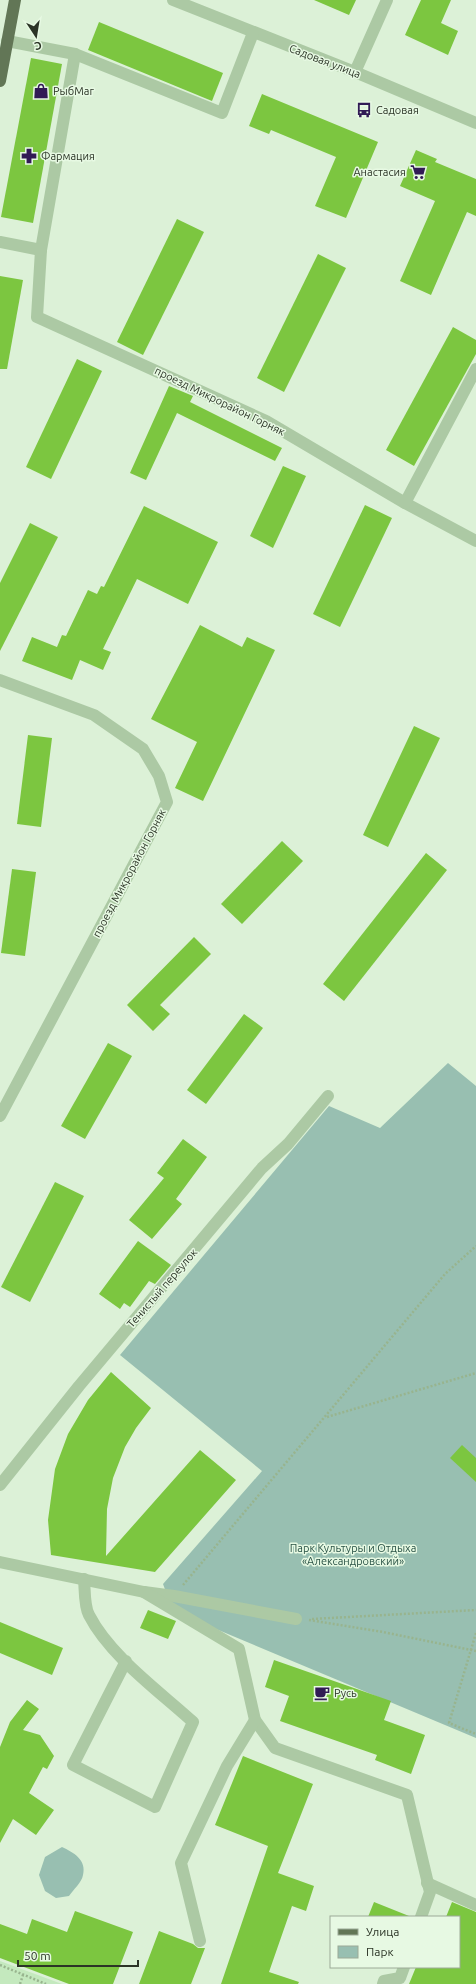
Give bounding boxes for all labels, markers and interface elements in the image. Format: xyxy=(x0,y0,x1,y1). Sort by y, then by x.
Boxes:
north arrow xyxy=(16,16,56,56)
text: С xyxy=(33,39,43,52)
street label: Садовая улица xyxy=(288,42,362,80)
shop icon: РыбМаг xyxy=(32,82,50,100)
place label: РыбМаг xyxy=(53,85,94,97)
bus stop icon: Садовая xyxy=(355,101,373,119)
place label: Садовая xyxy=(376,104,419,116)
pharmacy icon: Фармация xyxy=(20,147,38,165)
place label: Фармация xyxy=(41,150,95,162)
supermarket icon: Анастасия xyxy=(409,163,427,181)
place label: Анастасия xyxy=(353,166,406,178)
street label: проезд Микрорайон Горняк xyxy=(153,364,287,438)
street label: проезд Микрорайон Горняк xyxy=(90,807,168,939)
street label: Тенистый переулок xyxy=(124,1246,200,1330)
park label: Парк Культуры и Отдыха «Александровский» xyxy=(290,1542,416,1567)
cafe icon: Русь xyxy=(313,1684,331,1702)
place label: Русь xyxy=(334,1687,357,1699)
legend xyxy=(330,1916,460,1968)
text: Улица xyxy=(366,1925,399,1938)
scale bar xyxy=(18,1942,138,1968)
text: Парк xyxy=(366,1945,394,1958)
text: 50 m xyxy=(24,1949,51,1962)

